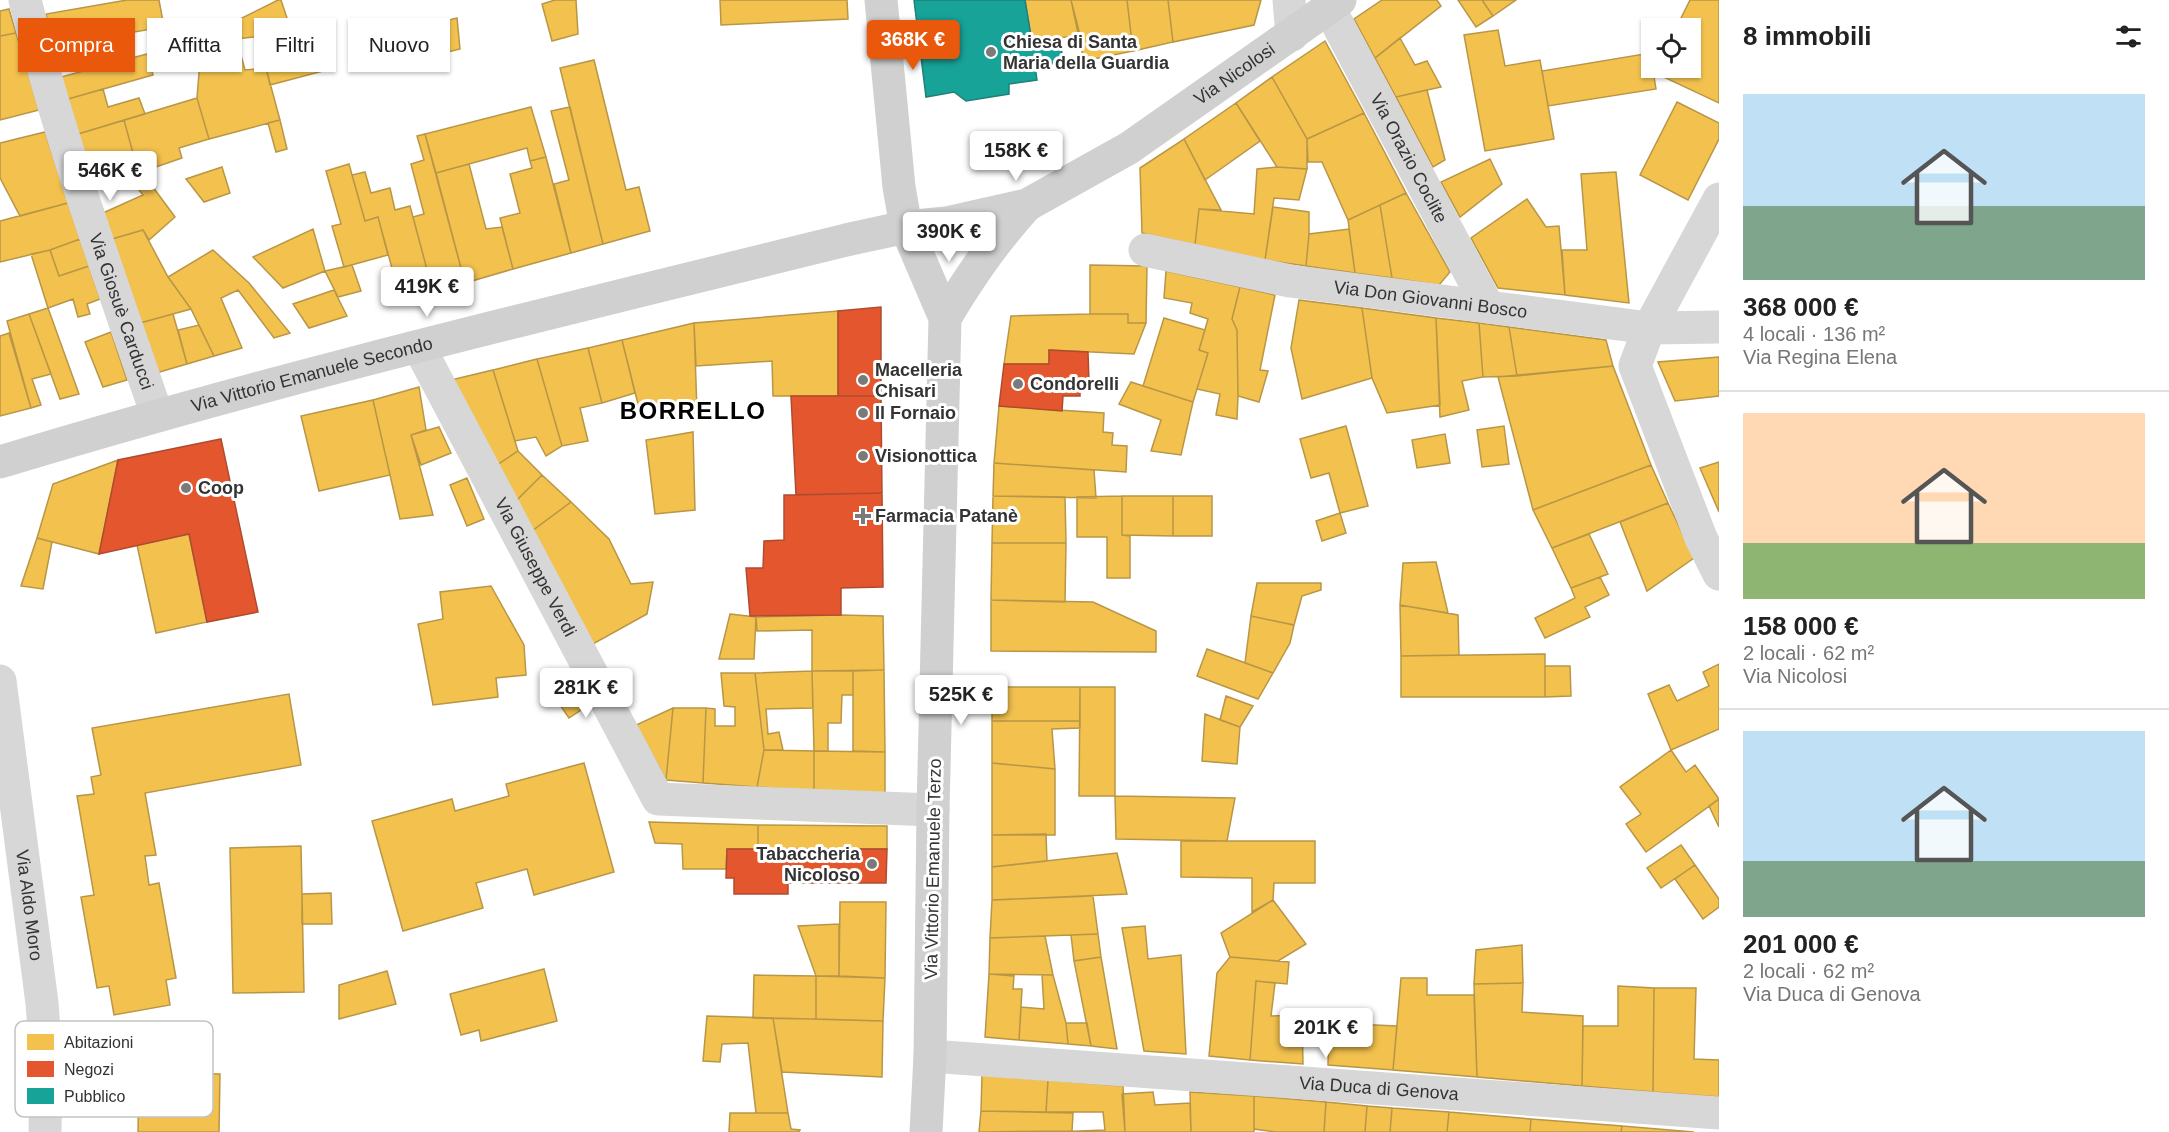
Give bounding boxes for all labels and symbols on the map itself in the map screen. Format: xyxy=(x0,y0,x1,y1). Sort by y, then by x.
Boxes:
pin: 368K € xyxy=(864,20,962,71)
place label: Chiesa di Santa Maria della Guardia xyxy=(1003,32,1170,73)
street label: Via Nicolosi xyxy=(1190,39,1279,109)
marker: Chiesa di Santa Maria della Guardia xyxy=(984,45,998,59)
street label: Via Orazio Coclite xyxy=(1366,90,1451,226)
pin: 158K € xyxy=(967,131,1065,182)
pin: 546K € xyxy=(61,151,159,202)
pin: 390K € xyxy=(900,212,998,263)
street label: Via Giosuè Carducci xyxy=(85,231,157,392)
pin: 419K € xyxy=(378,267,476,318)
street label: Via Don Giovanni Bosco xyxy=(1333,277,1528,322)
street label: Via Vittorio Emanuele Secondo xyxy=(189,333,435,416)
place label: Macelleria Chisari xyxy=(875,360,963,401)
marker: Macelleria Chisari xyxy=(856,373,870,387)
place label: Condorelli xyxy=(1030,374,1119,394)
marker: Condorelli xyxy=(1011,377,1025,391)
district label: BORRELLO xyxy=(620,397,766,424)
place label: Il Fornaio xyxy=(875,403,956,423)
marker: Il Fornaio xyxy=(856,406,870,420)
place label: Visionottica xyxy=(875,446,978,466)
marker: Visionottica xyxy=(856,449,870,463)
place label: Coop xyxy=(198,478,244,498)
marker: Coop xyxy=(179,481,193,495)
street label: Via Giuseppe Verdi xyxy=(491,494,580,640)
place label: Farmacia Patanè xyxy=(875,506,1018,526)
marker: Farmacia Patanè xyxy=(856,509,870,523)
pin: 281K € xyxy=(537,668,635,719)
pin: 525K € xyxy=(912,675,1010,726)
street label: Via Vittorio Emanuele Terzo xyxy=(921,758,945,980)
place label: Tabaccheria Nicoloso xyxy=(756,844,861,885)
street label: Via Aldo Moro xyxy=(12,848,46,962)
marker: Tabaccheria Nicoloso xyxy=(865,857,879,871)
pin: 201K € xyxy=(1277,1008,1375,1059)
legend xyxy=(15,1021,213,1117)
text: Abitazioni xyxy=(64,1034,133,1051)
text: Negozi xyxy=(64,1061,114,1078)
street label: Via Duca di Genova xyxy=(1298,1073,1460,1104)
text: Pubblico xyxy=(64,1088,125,1105)

